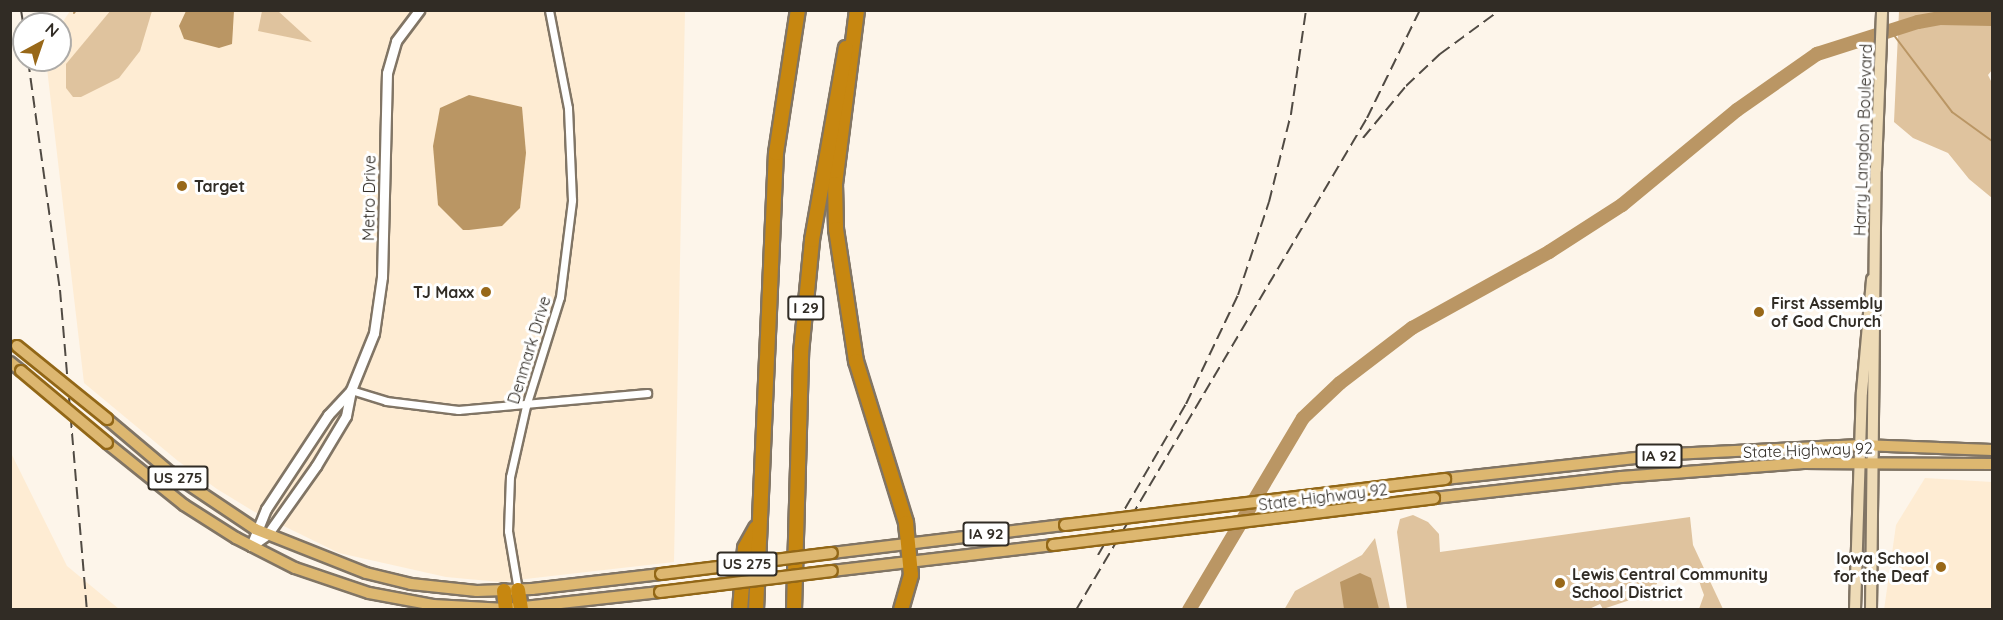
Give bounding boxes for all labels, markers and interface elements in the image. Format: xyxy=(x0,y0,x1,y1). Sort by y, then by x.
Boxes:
north arrow xyxy=(12,12,72,72)
text: N xyxy=(41,18,63,41)
street label: Harry Langdon Boulevard xyxy=(1850,44,1876,236)
street label: Metro Drive xyxy=(359,155,379,241)
place label: Target xyxy=(194,176,245,196)
marker: Target xyxy=(175,179,189,193)
place label: TJ Maxx xyxy=(413,282,474,302)
marker: TJ Maxx xyxy=(479,285,493,299)
place label: First Assembly of God Church xyxy=(1771,293,1883,331)
street label: Denmark Drive xyxy=(503,294,555,406)
road number: I 29 xyxy=(786,296,826,320)
marker: First Assembly of God Church xyxy=(1752,305,1766,319)
street label: State Highway 92 xyxy=(1743,438,1873,462)
road number: IA 92 xyxy=(1635,444,1683,468)
road number: US 275 xyxy=(146,466,210,490)
street label: State Highway 92 xyxy=(1257,480,1389,514)
road number: IA 92 xyxy=(962,522,1010,546)
place label: Iowa School for the Deaf xyxy=(1833,548,1929,586)
road number: US 275 xyxy=(716,552,778,576)
marker: Iowa School for the Deaf xyxy=(1934,560,1948,574)
place label: Lewis Central Community School District xyxy=(1572,564,1768,602)
marker: Lewis Central Community School District xyxy=(1553,576,1567,590)

